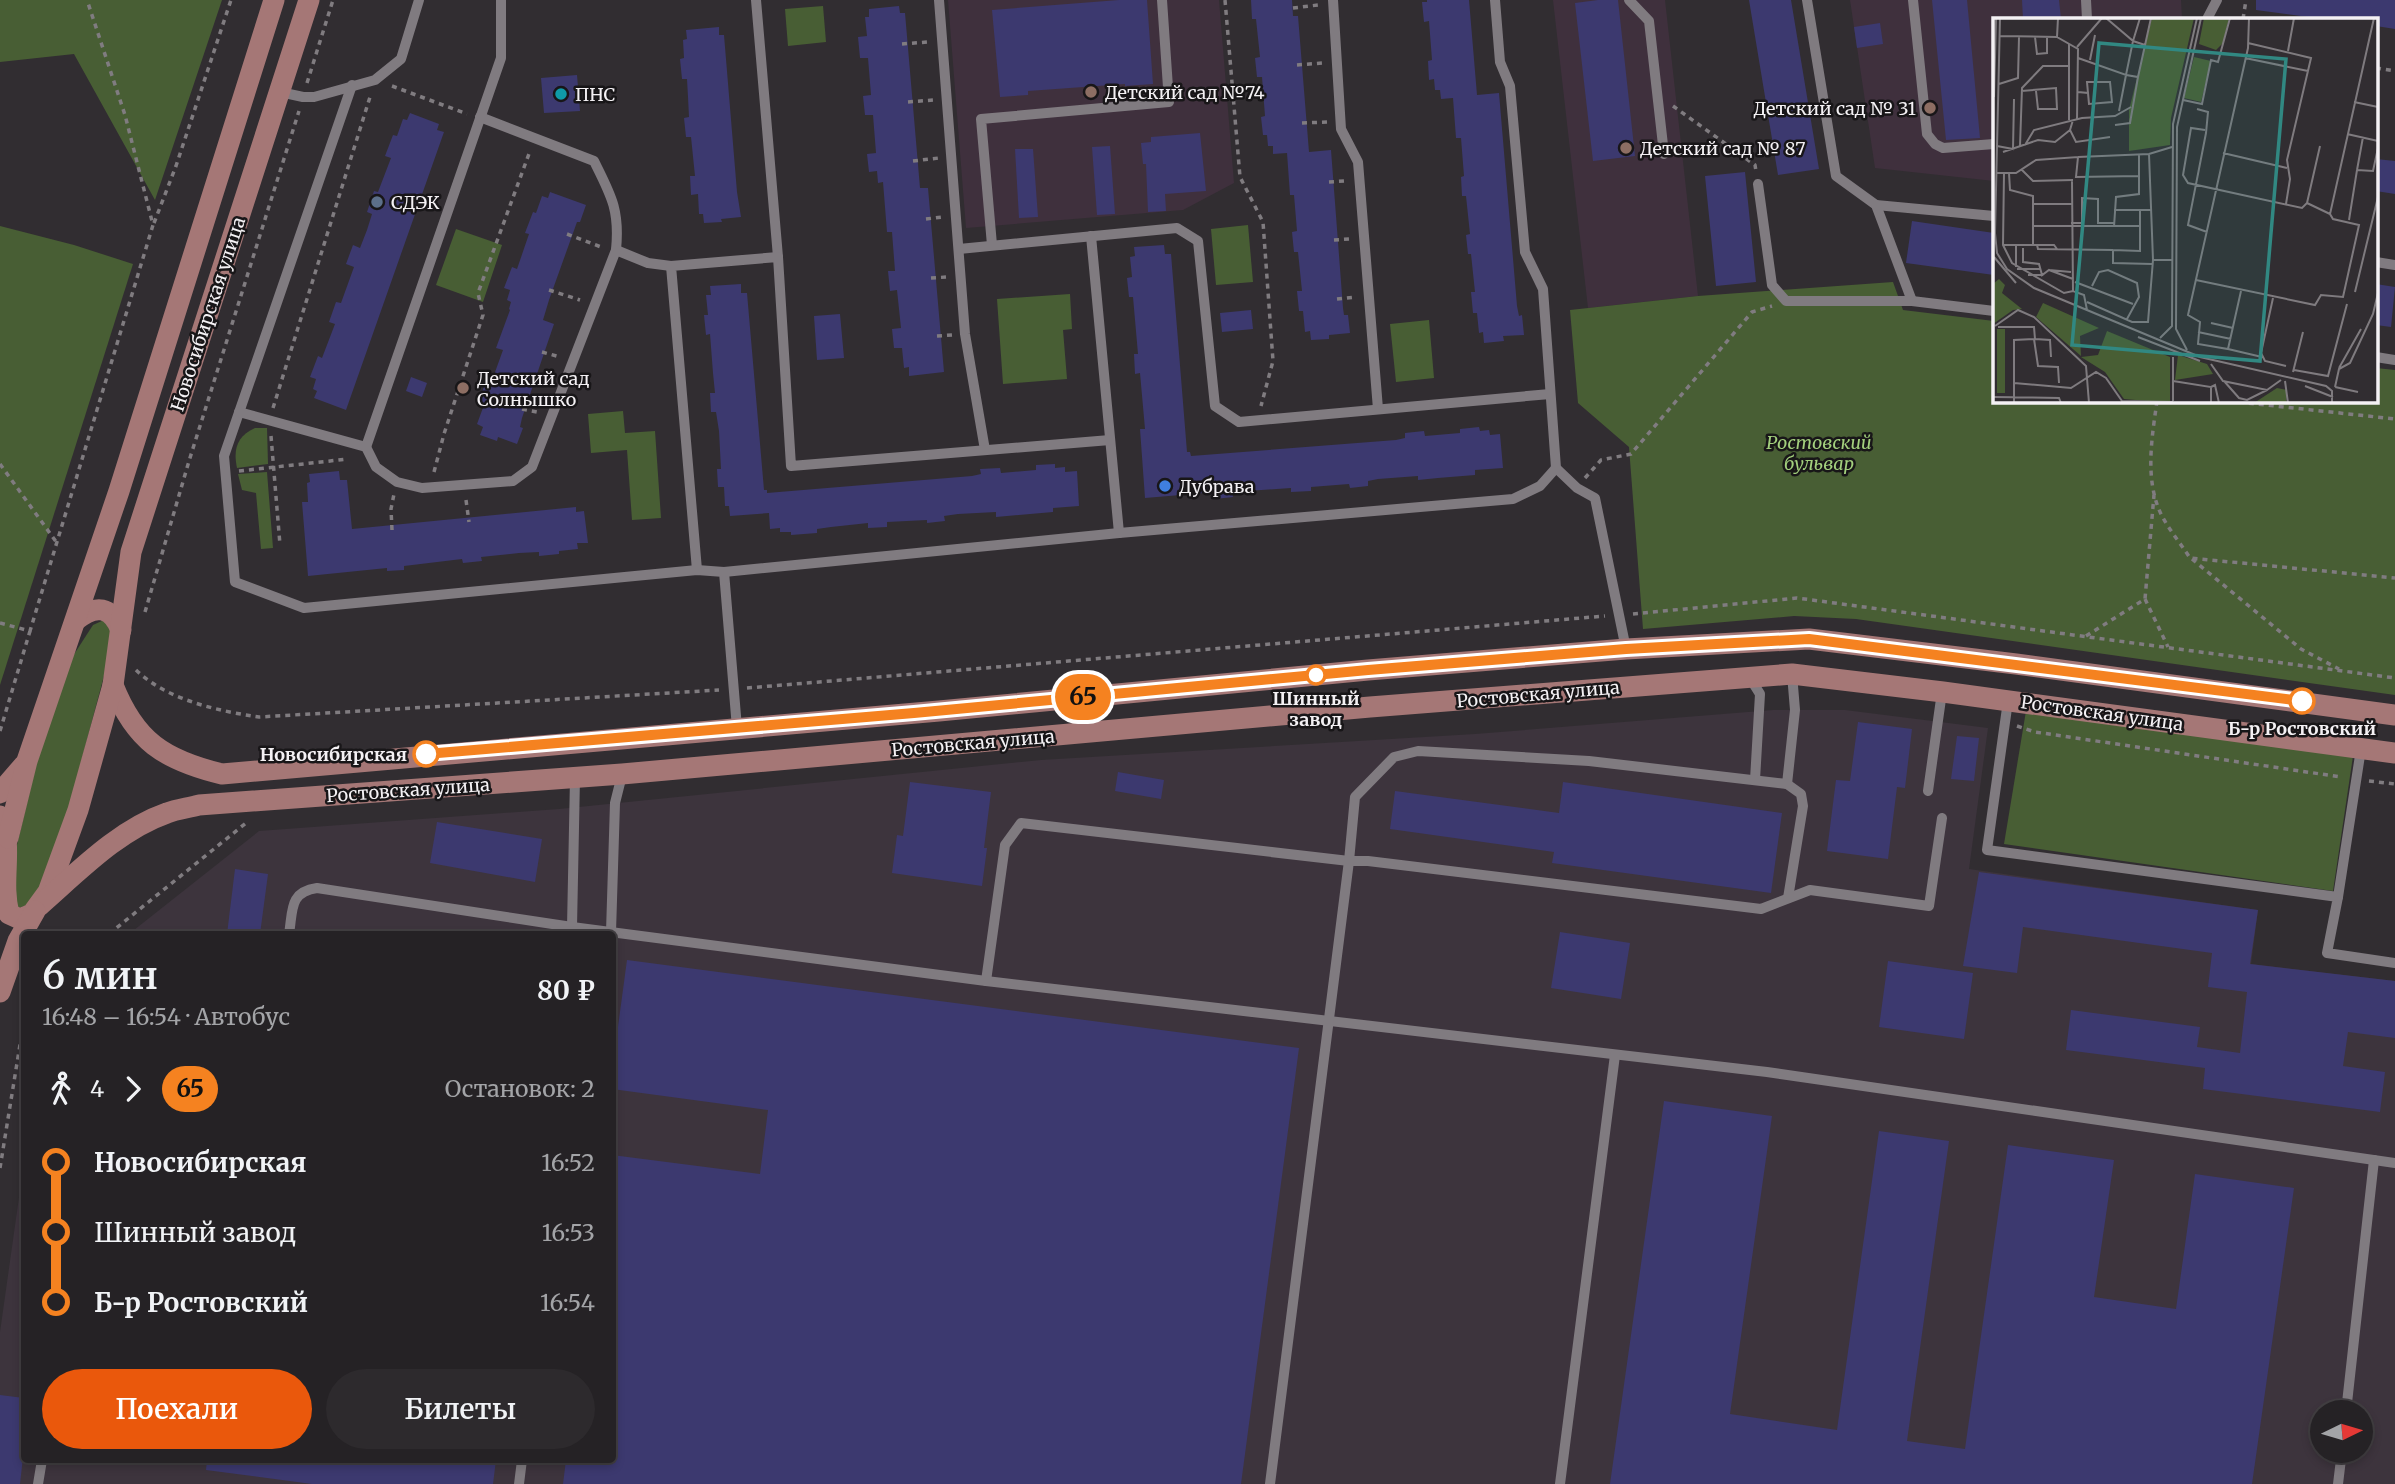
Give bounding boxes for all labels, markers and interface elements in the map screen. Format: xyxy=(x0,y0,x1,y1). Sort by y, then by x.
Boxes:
inset map xyxy=(1993,18,2378,402)
place label: Детский сад №74 xyxy=(1105,81,1265,104)
place label: ПНС xyxy=(575,83,615,106)
marker: Детский сад №74 xyxy=(1083,84,1099,100)
marker: ПНС xyxy=(553,86,569,102)
place label: Детский сад № 31 xyxy=(1753,97,1916,120)
marker: Детский сад № 31 xyxy=(1922,100,1938,116)
place label: Детский сад № 87 xyxy=(1640,137,1805,160)
marker: Детский сад № 87 xyxy=(1618,140,1634,156)
place label: СДЭК xyxy=(391,191,440,214)
marker: СДЭК xyxy=(369,194,385,210)
street label: Новосибирская улица xyxy=(166,214,250,414)
place label: Детский сад Солнышко xyxy=(477,367,590,411)
marker: Детский сад Солнышко xyxy=(455,380,471,396)
park label: Ростовский бульвар xyxy=(1766,431,1872,475)
place label: Дубрава xyxy=(1179,475,1255,498)
marker: Дубрава xyxy=(1157,478,1173,494)
marker: Шинный завод xyxy=(1306,665,1326,685)
line badge: 65 xyxy=(1052,674,1114,720)
street label: Ростовская улица xyxy=(1455,675,1621,713)
text: 65 xyxy=(1069,681,1097,712)
place label: Шинный завод xyxy=(1272,687,1360,731)
marker: Б-р Ростовский xyxy=(2289,688,2315,714)
street label: Ростовская улица xyxy=(2019,690,2185,736)
place label: Б-р Ростовский xyxy=(2228,717,2376,740)
street label: Ростовская улица xyxy=(890,724,1056,762)
marker: Новосибирская xyxy=(413,741,439,767)
place label: Новосибирская xyxy=(260,743,407,766)
street label: Ростовская улица xyxy=(325,773,491,807)
text: 6 мин xyxy=(42,952,158,999)
text: 80 ₽ xyxy=(537,974,595,1007)
text: 16:48 – 16:54 · Автобус xyxy=(42,1002,290,1031)
icon: walk xyxy=(42,1070,80,1108)
icon: forward xyxy=(114,1070,152,1108)
text: 65 xyxy=(176,1073,204,1104)
text: 4 xyxy=(90,1074,104,1103)
text: Остановок: 2 xyxy=(445,1074,595,1103)
text: Новосибирская xyxy=(94,1146,307,1179)
text: 16:52 xyxy=(541,1148,595,1177)
text: Шинный завод xyxy=(94,1216,297,1249)
text: 16:53 xyxy=(542,1218,595,1247)
text: Б-р Ростовский xyxy=(94,1286,308,1319)
text: 16:54 xyxy=(540,1288,595,1317)
button: Поехали xyxy=(42,1369,312,1449)
button: Билеты xyxy=(326,1369,595,1449)
north arrow xyxy=(2310,1400,2373,1463)
map controls xyxy=(2310,1400,2373,1463)

